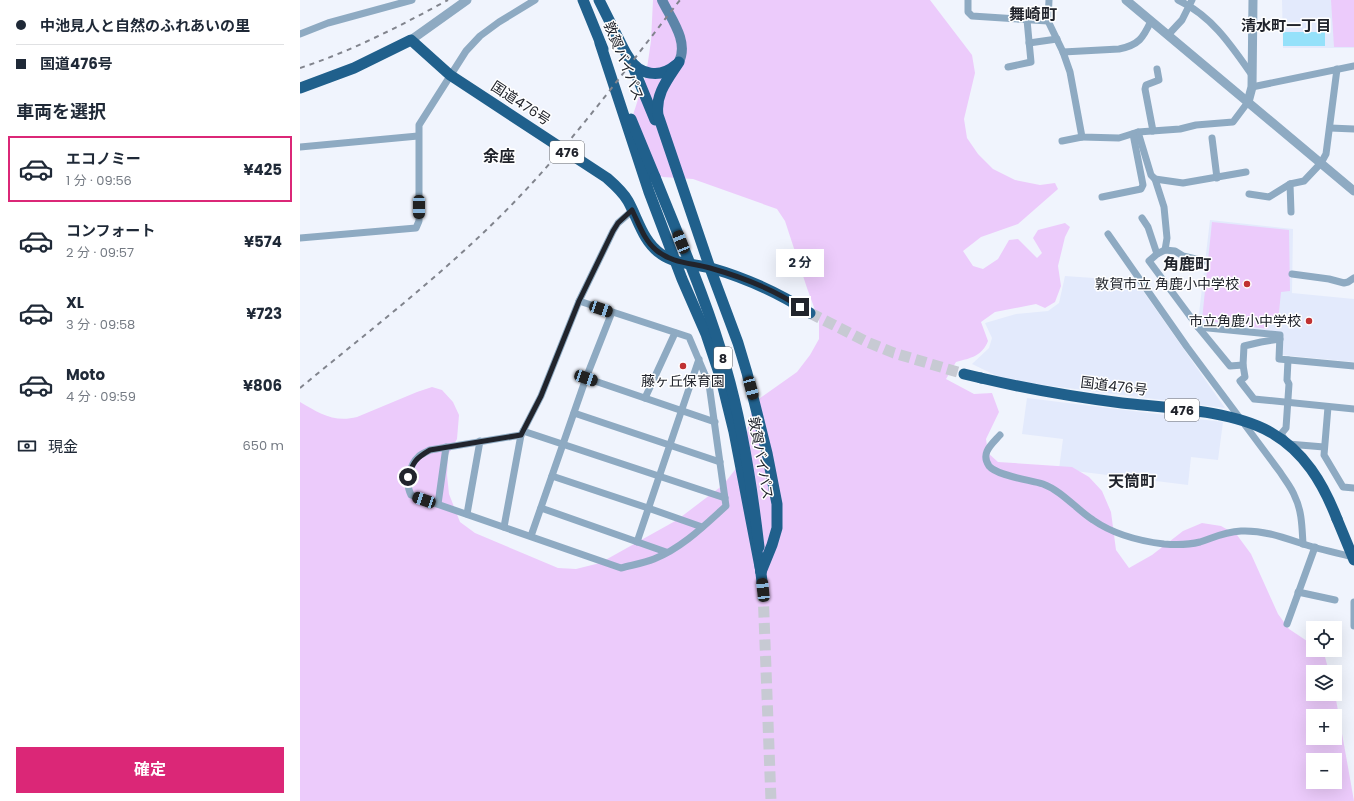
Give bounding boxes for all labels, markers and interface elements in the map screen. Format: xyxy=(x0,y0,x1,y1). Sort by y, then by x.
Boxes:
district label: 舞崎町 xyxy=(1009,3,1057,26)
text: 中池見人と自然のふれあいの里 xyxy=(40,15,250,36)
district label: 清水町一丁目 xyxy=(1241,15,1331,36)
street label: 敦賀バイパス xyxy=(599,18,649,104)
text: 国道476号 xyxy=(40,53,113,74)
street label: 国道476号 xyxy=(487,76,555,130)
text: 車両を選択 xyxy=(16,99,106,124)
road number: 476 xyxy=(550,141,584,163)
district label: 余座 xyxy=(483,145,515,168)
text: エコノミー xyxy=(66,148,141,169)
icon: car xyxy=(18,151,54,187)
text: ¥425 xyxy=(243,159,282,180)
text: 1 分 · 09:56 xyxy=(66,171,132,190)
car xyxy=(413,195,425,219)
text: コンフォート xyxy=(66,220,156,241)
icon: car xyxy=(18,223,54,259)
car xyxy=(671,229,691,255)
text: ¥574 xyxy=(244,231,282,252)
text: 2 分 · 09:57 xyxy=(66,243,134,262)
callout: 2 分 xyxy=(776,249,824,277)
text: 2 分 xyxy=(788,253,812,272)
district label: 角鹿町 xyxy=(1163,253,1211,276)
place label: 敦賀市立 角鹿小中学校 xyxy=(1095,274,1239,294)
marker: 敦賀市立 角鹿小中学校 xyxy=(1242,279,1252,289)
text: XL xyxy=(66,292,84,313)
icon: car xyxy=(18,295,54,331)
route end xyxy=(791,298,809,316)
car xyxy=(588,299,614,319)
text: ¥723 xyxy=(246,303,282,324)
place label: 市立角鹿小中学校 xyxy=(1189,311,1301,331)
text: 3 分 · 09:58 xyxy=(66,315,135,334)
marker: 市立角鹿小中学校 xyxy=(1304,316,1314,326)
road number: 8 xyxy=(714,347,732,369)
marker: 藤ヶ丘保育園 xyxy=(678,361,688,371)
text: Moto xyxy=(66,364,105,385)
icon: car xyxy=(18,367,54,403)
car xyxy=(573,368,599,388)
place label: 藤ヶ丘保育園 xyxy=(641,371,725,391)
street label: 国道476号 xyxy=(1079,372,1149,400)
text: ¥806 xyxy=(243,375,282,396)
car xyxy=(742,375,760,401)
text: 4 分 · 09:59 xyxy=(66,387,136,406)
road number: 476 xyxy=(1165,399,1199,421)
street label: 敦賀バイパス xyxy=(744,415,778,501)
icon: cash xyxy=(16,435,38,457)
text: 現金 xyxy=(48,436,78,457)
text: 650 m xyxy=(243,436,284,455)
route start xyxy=(399,468,417,486)
district label: 天筒町 xyxy=(1108,470,1156,493)
car xyxy=(411,490,437,510)
car xyxy=(756,577,770,603)
map controls xyxy=(1306,621,1342,789)
button: locate xyxy=(1306,621,1342,657)
button: layers xyxy=(1306,665,1342,701)
button: + xyxy=(1306,709,1342,745)
button: 確定 xyxy=(16,747,284,793)
button: − xyxy=(1306,753,1342,789)

